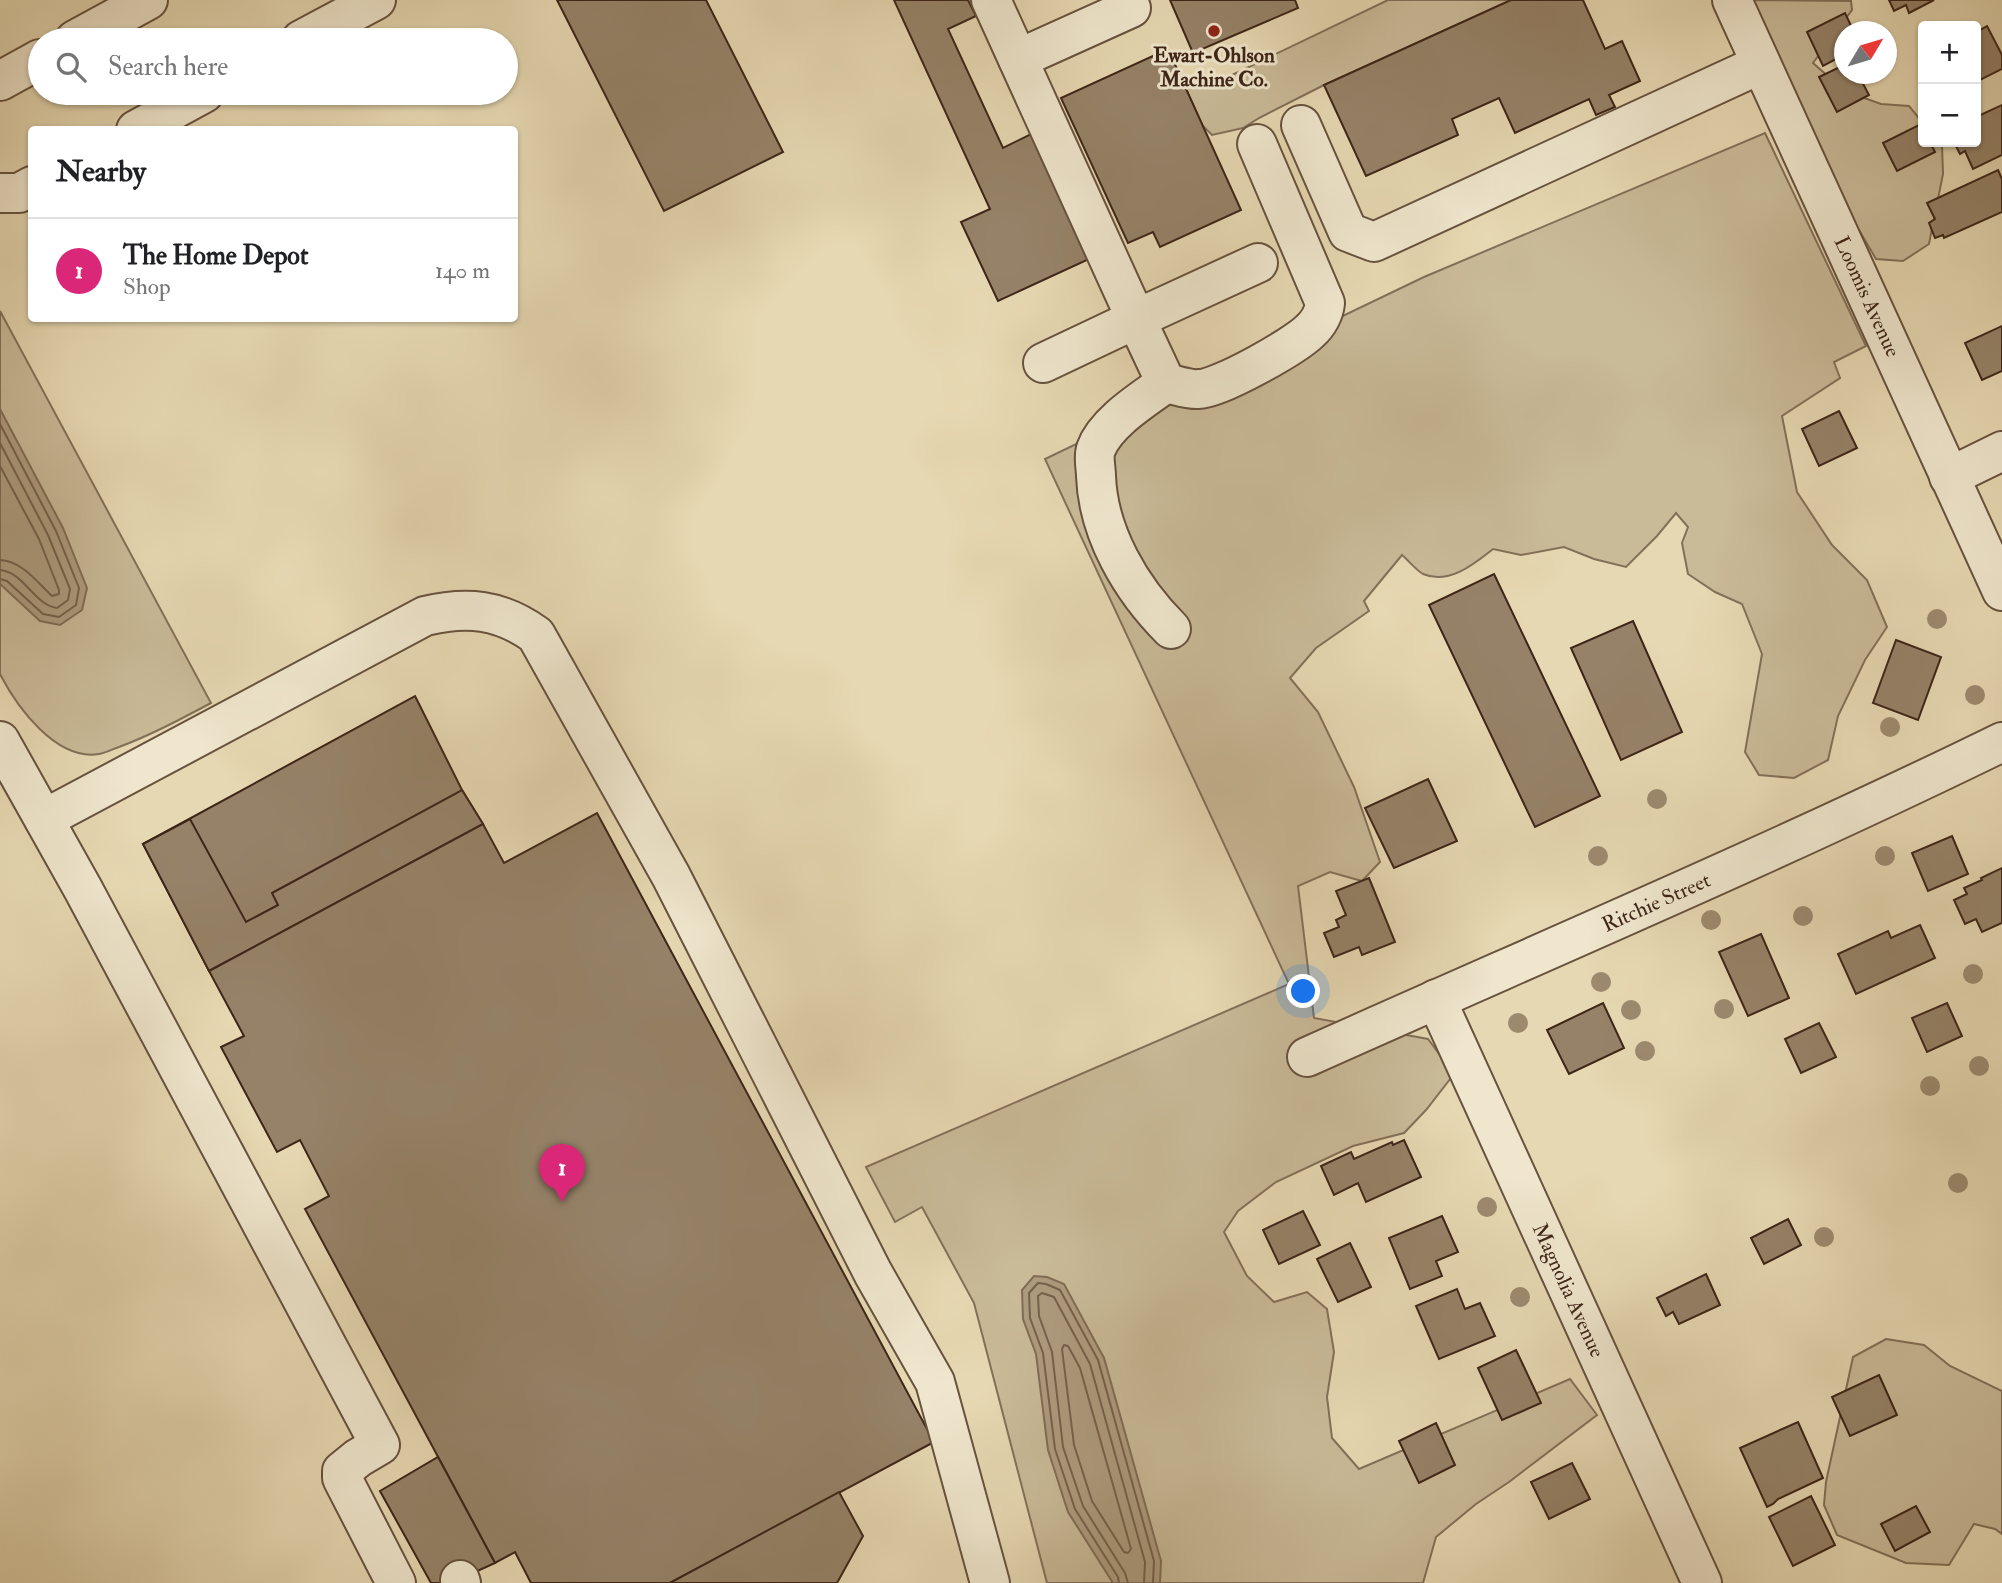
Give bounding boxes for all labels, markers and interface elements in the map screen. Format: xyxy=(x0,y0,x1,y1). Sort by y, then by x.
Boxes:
north arrow xyxy=(1834,21,1897,84)
map controls xyxy=(1918,21,1981,147)
button: + xyxy=(1918,21,1981,84)
marker: Ewart-Ohlson Machine Co. xyxy=(1206,23,1222,39)
search box xyxy=(28,28,518,105)
place label: Ewart-Ohlson Machine Co. xyxy=(1153,42,1275,93)
icon: search xyxy=(52,48,90,86)
text: Search here xyxy=(108,51,228,83)
button: − xyxy=(1918,84,1981,147)
text: Nearby xyxy=(56,153,146,190)
street label: Loomis Avenue xyxy=(1828,232,1906,362)
text: The Home Depot xyxy=(123,240,308,272)
text: 1 xyxy=(75,256,83,285)
text: 140 m xyxy=(435,256,490,285)
text: Shop xyxy=(123,272,171,301)
street label: Ritchie Street xyxy=(1598,867,1715,939)
your location xyxy=(1286,974,1320,1008)
pin: 1 xyxy=(539,1144,585,1202)
street label: Magnolia Avenue xyxy=(1526,1219,1611,1362)

